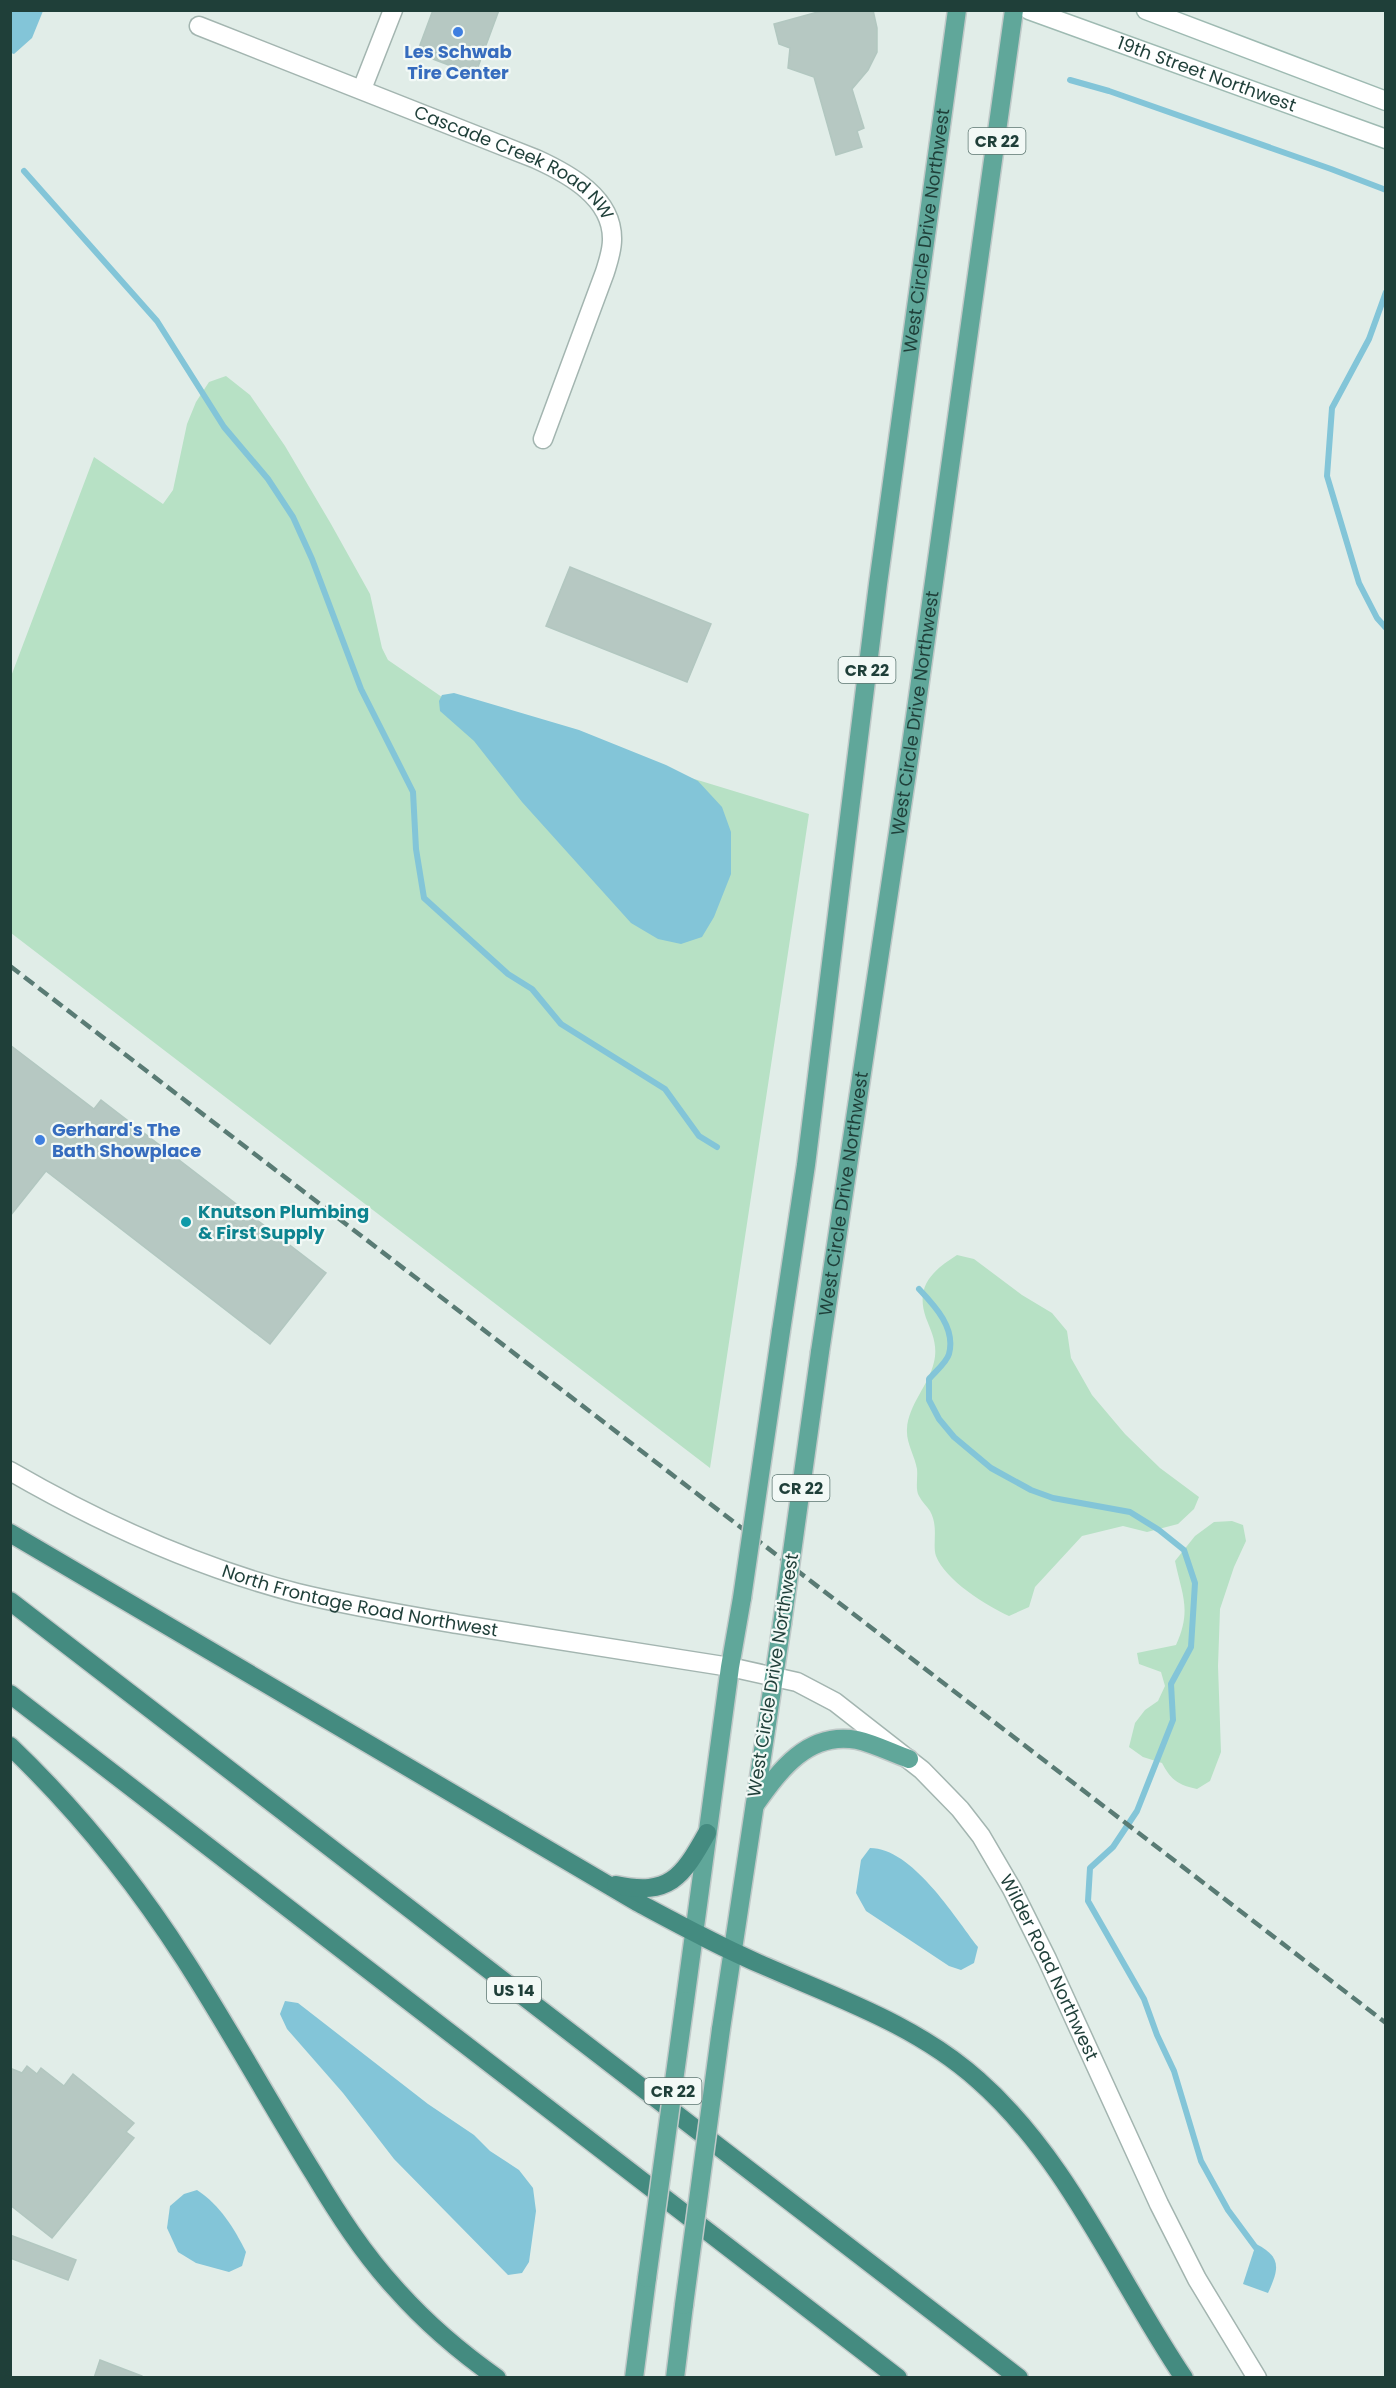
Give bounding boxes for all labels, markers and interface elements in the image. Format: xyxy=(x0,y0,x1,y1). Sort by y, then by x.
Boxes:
marker: Les Schwab Tire Center xyxy=(451,25,465,39)
street label: 19th Street Northwest xyxy=(1114,30,1300,118)
place label: Les Schwab Tire Center xyxy=(404,39,512,85)
street label: Cascade Creek Road NW xyxy=(411,99,620,224)
street label: West Circle Drive Northwest xyxy=(897,107,955,355)
road number: CR 22 xyxy=(968,128,1026,154)
street label: West Circle Drive Northwest xyxy=(885,589,945,837)
road number: CR 22 xyxy=(838,657,896,683)
street label: West Circle Drive Northwest xyxy=(813,1070,874,1318)
place label: Gerhard's The Bath Showplace xyxy=(52,1117,201,1163)
marker: Gerhard's The Bath Showplace xyxy=(33,1133,47,1147)
place label: Knutson Plumbing & First Supply xyxy=(198,1199,369,1245)
marker: Knutson Plumbing & First Supply xyxy=(179,1215,193,1229)
road number: CR 22 xyxy=(772,1475,830,1501)
street label: West Circle Drive Northwest xyxy=(741,1551,804,1799)
street label: North Frontage Road Northwest xyxy=(219,1558,500,1642)
street label: Wilder Road Northwest xyxy=(994,1869,1105,2065)
road number: US 14 xyxy=(487,1977,541,2003)
road number: CR 22 xyxy=(644,2078,702,2104)

